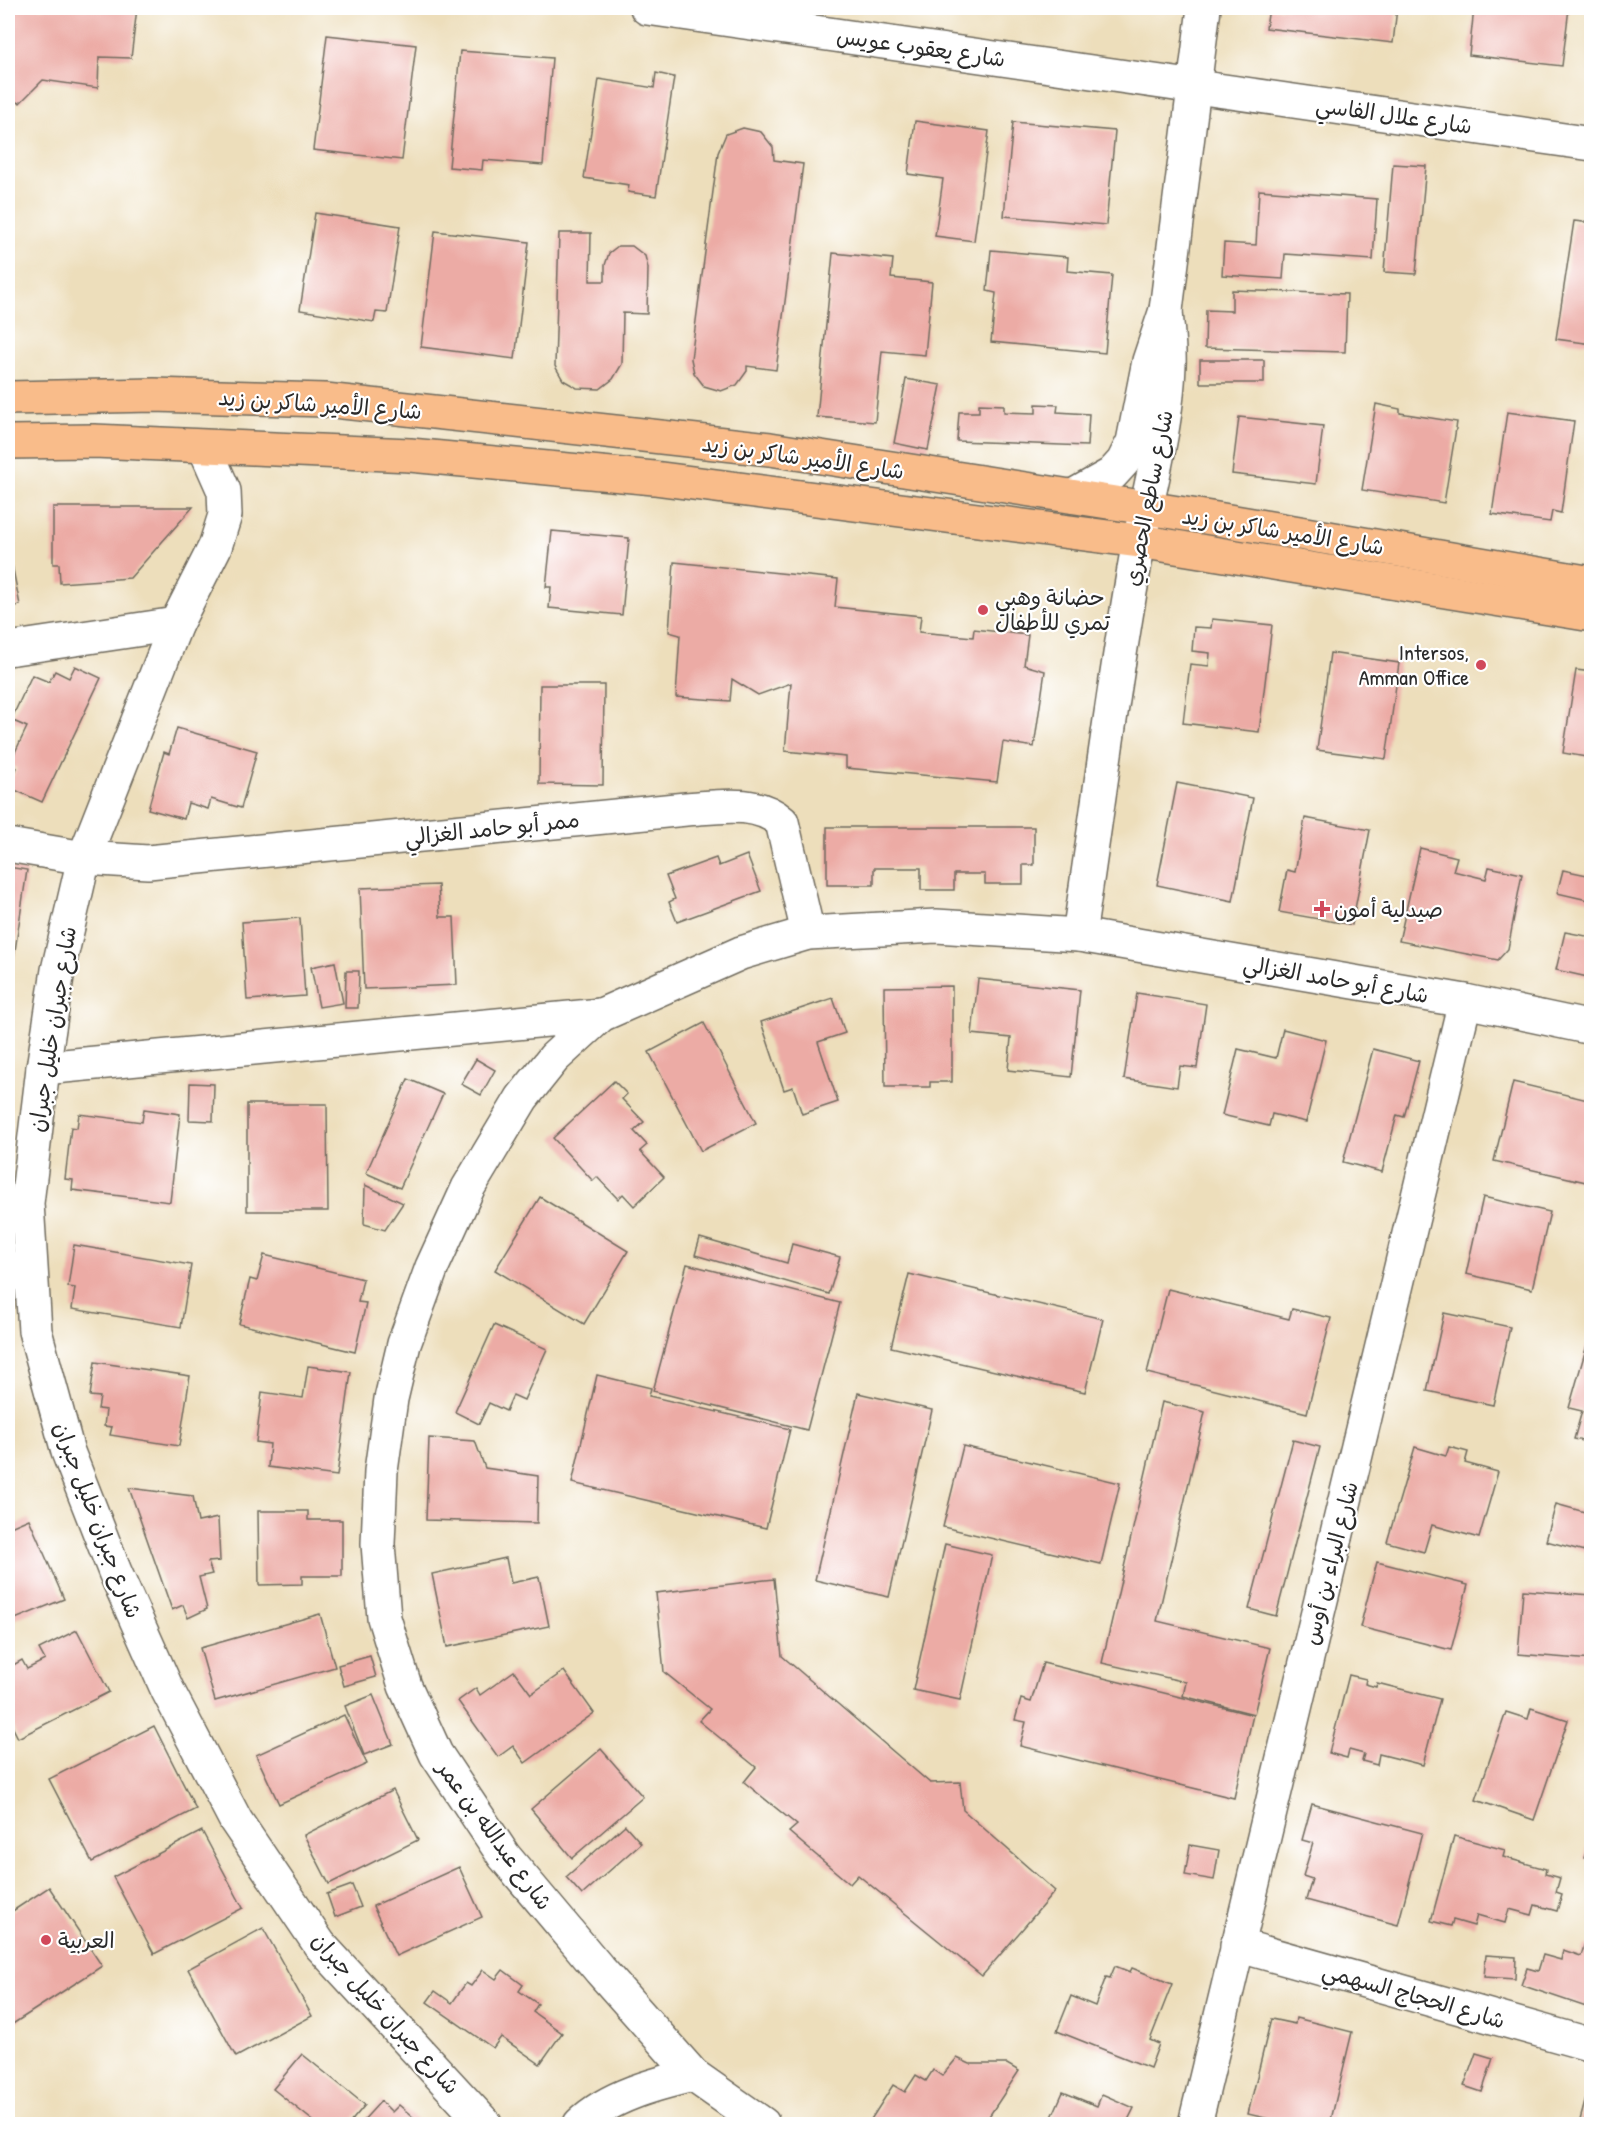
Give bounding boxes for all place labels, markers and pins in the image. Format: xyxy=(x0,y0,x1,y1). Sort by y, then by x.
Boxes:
place label: حضانة وهبي تمري للأطفال xyxy=(995,582,1111,639)
marker: حضانة وهبي تمري للأطفال xyxy=(976,603,990,617)
place label: Intersos, Amman Office xyxy=(1359,637,1469,692)
marker: Intersos, Amman Office xyxy=(1474,658,1488,672)
place label: صيدلية أمون xyxy=(1334,894,1443,924)
marker: صيدلية أمون xyxy=(1315,902,1329,916)
place label: العربية xyxy=(58,1925,115,1955)
marker: العربية xyxy=(39,1933,53,1947)

